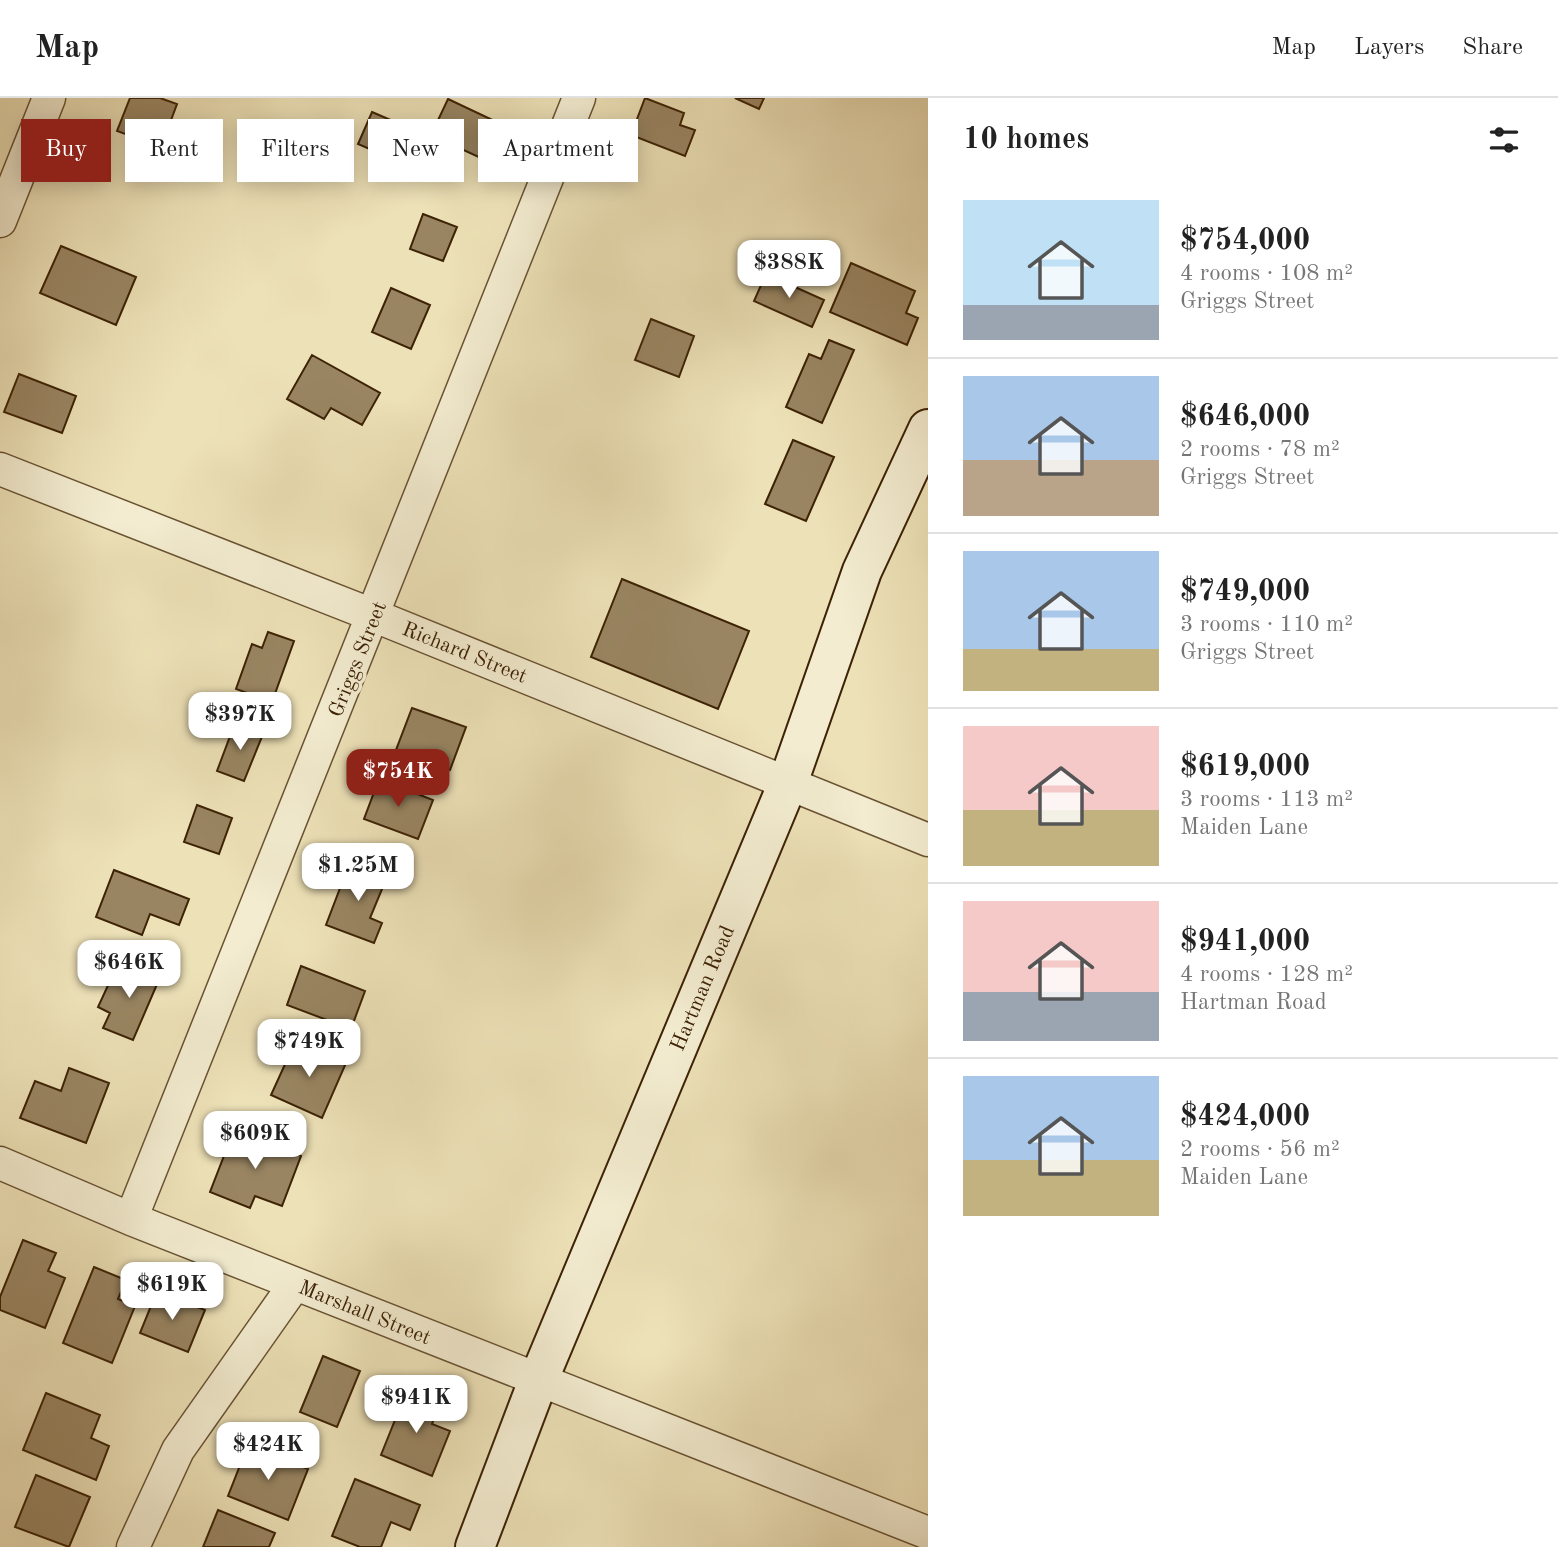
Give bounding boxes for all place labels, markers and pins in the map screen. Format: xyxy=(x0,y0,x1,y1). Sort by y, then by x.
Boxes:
pin: $388K xyxy=(740,240,838,300)
pin: $397K xyxy=(191,692,289,752)
pin: $754K xyxy=(349,750,447,809)
pin: $1.25M xyxy=(301,844,415,903)
pin: $646K xyxy=(80,940,178,1000)
pin: $749K xyxy=(260,1020,358,1079)
pin: $609K xyxy=(206,1112,304,1171)
pin: $619K xyxy=(123,1262,221,1322)
pin: $941K xyxy=(367,1376,465,1435)
pin: $424K xyxy=(219,1422,317,1482)

